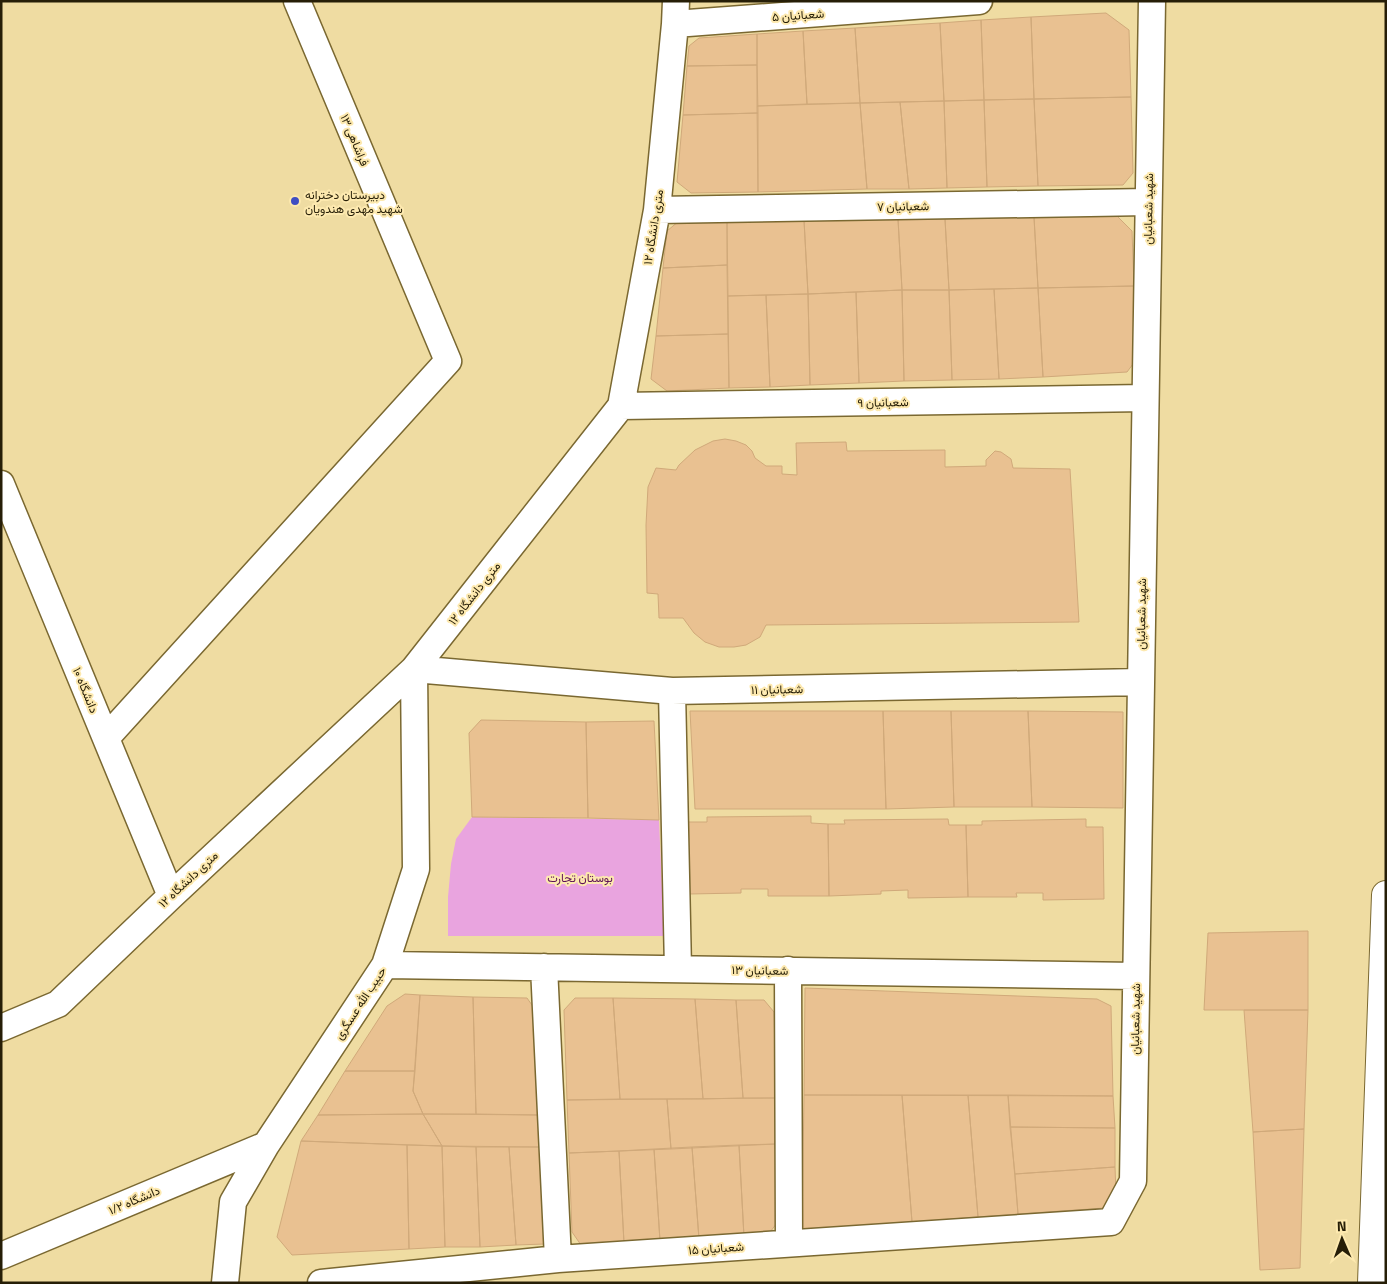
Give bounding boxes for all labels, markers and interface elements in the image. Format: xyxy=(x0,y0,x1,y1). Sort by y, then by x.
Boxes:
street label: شعبانیان ۵ xyxy=(771,4,825,26)
street label: فراشاهی ۱۳ xyxy=(336,111,374,169)
street label: شهید شعبانیان xyxy=(1138,173,1158,245)
place label: دبیرستان دخترانه شهید مهدی هندویان xyxy=(305,185,403,218)
street label: ۱۲ متری دانشگاه xyxy=(638,188,668,266)
marker: دبیرستان دخترانه شهید مهدی هندویان xyxy=(289,195,301,207)
street label: شعبانیان ۷ xyxy=(877,196,929,216)
street label: شعبانیان ۹ xyxy=(857,392,909,412)
street label: ۱۲ متری دانشگاه xyxy=(443,557,505,629)
street label: شهید شعبانیان xyxy=(1131,578,1151,650)
street label: دانشگاه ۱۰ xyxy=(68,664,104,716)
street label: شعبانیان ۱۱ xyxy=(751,679,803,699)
street label: ۱۲ متری دانشگاه xyxy=(154,846,222,912)
park label: بوستان تجارت xyxy=(547,868,613,887)
street label: شعبانیان ۱۳ xyxy=(731,960,789,980)
street label: حبیب الله عسگری xyxy=(329,963,391,1043)
street label: شهید شعبانیان xyxy=(1125,983,1145,1055)
street label: دانشگاه ۱/۲ xyxy=(105,1181,163,1219)
north arrow xyxy=(1317,1214,1367,1264)
text: N xyxy=(1336,1215,1347,1236)
street label: شعبانیان ۱۵ xyxy=(687,1237,745,1259)

